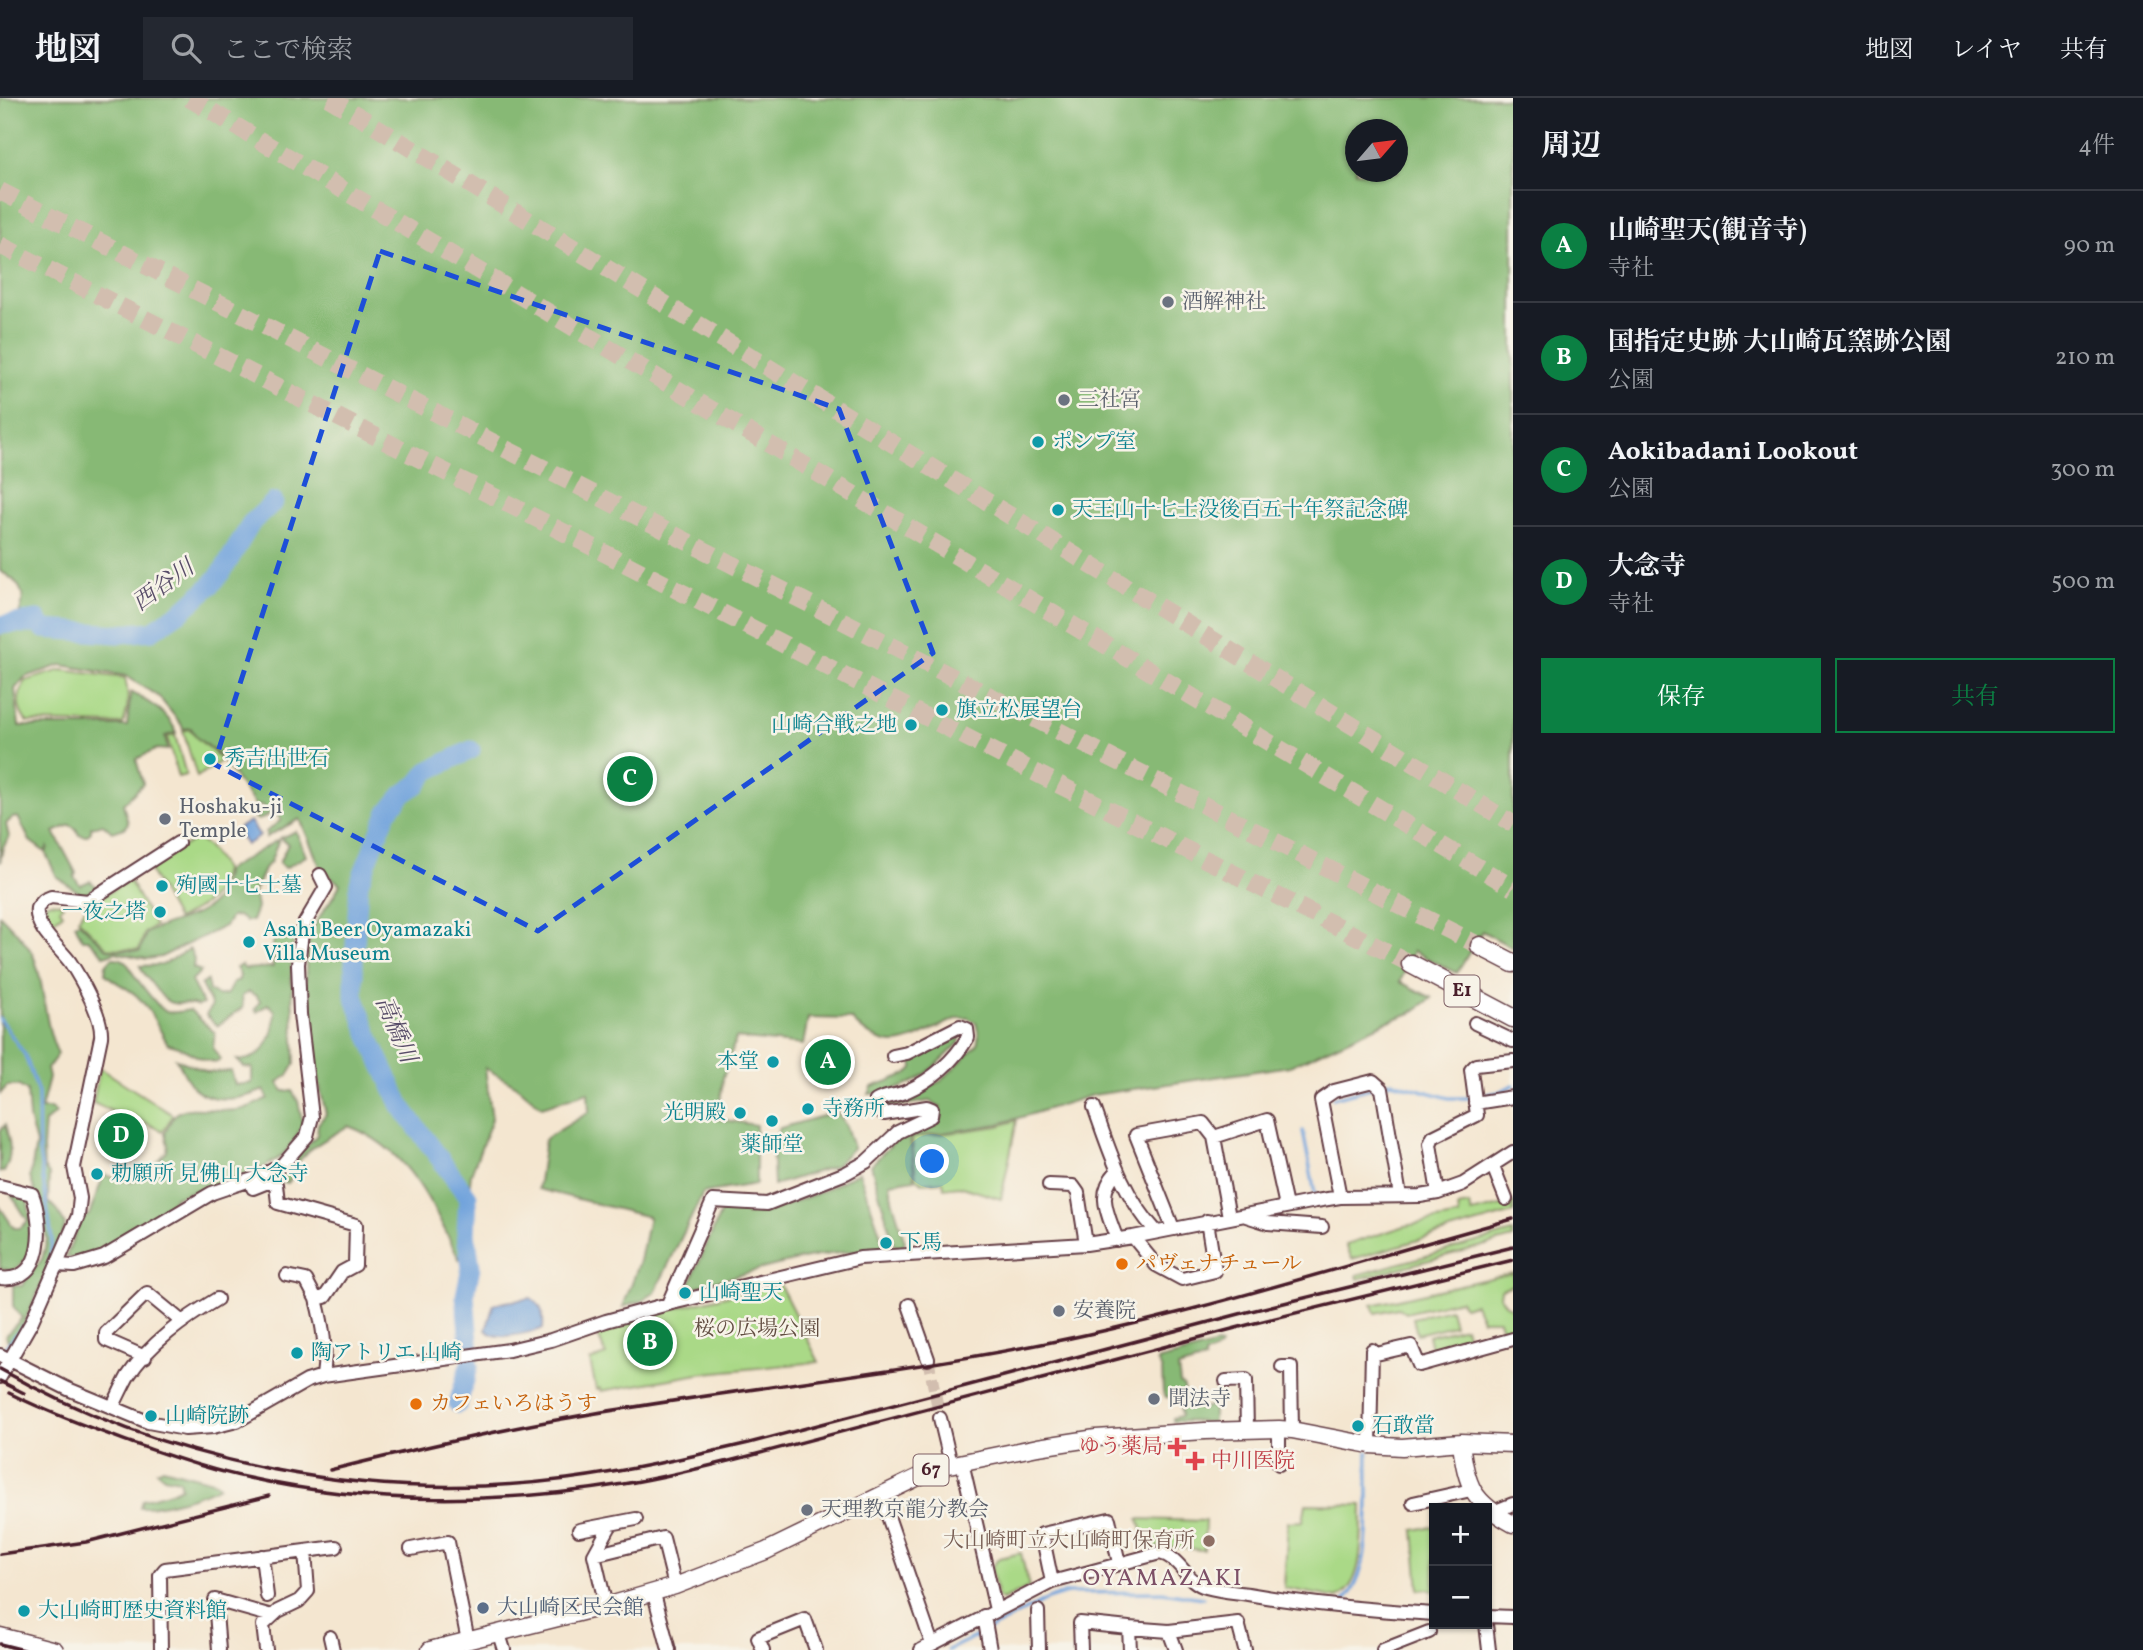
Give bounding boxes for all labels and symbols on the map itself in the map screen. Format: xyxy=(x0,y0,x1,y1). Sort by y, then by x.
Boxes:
north arrow xyxy=(1345,119,1408,182)
place label: 酒解神社 xyxy=(1182,288,1266,317)
marker: 酒解神社 xyxy=(1160,294,1176,310)
place label: 三社宮 xyxy=(1078,386,1141,415)
marker: 三社宮 xyxy=(1056,392,1072,408)
place label: ポンプ室 xyxy=(1052,428,1136,457)
marker: ポンプ室 xyxy=(1030,434,1046,450)
place label: 天王山十七士没後百五十年祭記念碑 xyxy=(1072,496,1408,525)
marker: 天王山十七士没後百五十年祭記念碑 xyxy=(1050,502,1066,518)
water label: 西谷川 xyxy=(127,551,204,619)
place label: 旗立松展望台 xyxy=(956,696,1082,725)
marker: 旗立松展望台 xyxy=(934,702,950,718)
place label: 山崎合戦之地 xyxy=(771,711,897,740)
marker: 山崎合戦之地 xyxy=(903,717,919,733)
place label: 秀吉出世石 xyxy=(224,745,329,774)
marker: 秀吉出世石 xyxy=(202,751,218,767)
pin: C xyxy=(607,753,653,805)
place label: Hoshaku-ji Temple xyxy=(179,793,282,846)
marker: Hoshaku-ji Temple xyxy=(157,811,173,827)
place label: 殉國十七士墓 xyxy=(176,872,302,901)
marker: 殉國十七士墓 xyxy=(154,878,170,894)
place label: 一夜之塔 xyxy=(62,898,146,927)
marker: 一夜之塔 xyxy=(152,904,168,920)
place label: Asahi Beer Oyamazaki Villa Museum xyxy=(263,916,471,969)
marker: Asahi Beer Oyamazaki Villa Museum xyxy=(241,934,257,950)
road number: E1 xyxy=(1444,976,1480,1006)
water label: 高橋川 xyxy=(367,992,424,1071)
pin: A xyxy=(805,1036,851,1088)
place label: 本堂 xyxy=(717,1048,759,1077)
marker: 本堂 xyxy=(765,1054,781,1070)
place label: 寺務所 xyxy=(822,1095,885,1124)
place label: 光明殿 xyxy=(663,1099,726,1128)
marker: 寺務所 xyxy=(800,1101,816,1117)
marker: 光明殿 xyxy=(732,1105,748,1121)
pin: D xyxy=(98,1110,144,1162)
marker: 薬師堂 xyxy=(764,1113,780,1129)
place label: 薬師堂 xyxy=(741,1131,804,1160)
your location xyxy=(915,1144,949,1178)
place label: 勅願所 見佛山 大念寺 xyxy=(111,1160,308,1189)
marker: 勅願所 見佛山 大念寺 xyxy=(89,1166,105,1182)
place label: 下馬 xyxy=(900,1229,942,1258)
marker: 下馬 xyxy=(878,1235,894,1251)
place label: パヴェナチュール xyxy=(1136,1250,1302,1279)
marker: パヴェナチュール xyxy=(1114,1256,1130,1272)
place label: 山崎聖天 xyxy=(699,1279,783,1308)
marker: 山崎聖天 xyxy=(677,1285,693,1301)
place label: 安養院 xyxy=(1073,1297,1136,1326)
marker: 安養院 xyxy=(1051,1303,1067,1319)
park label: 桜の広場公園 xyxy=(694,1315,820,1344)
pin: B xyxy=(627,1317,673,1369)
place label: 陶アトリエ 山崎 xyxy=(311,1339,462,1368)
marker: 陶アトリエ 山崎 xyxy=(289,1345,305,1361)
place label: 聞法寺 xyxy=(1168,1385,1231,1414)
place label: カフェいろはうす xyxy=(430,1390,597,1419)
marker: 聞法寺 xyxy=(1146,1391,1162,1407)
marker: カフェいろはうす xyxy=(408,1396,424,1412)
place label: 山崎院跡 xyxy=(165,1402,249,1431)
marker: 山崎院跡 xyxy=(143,1408,159,1424)
place label: 石敢當 xyxy=(1372,1412,1435,1441)
marker: 石敢當 xyxy=(1350,1418,1366,1434)
place label: ゆう薬局 xyxy=(1079,1433,1163,1462)
marker: ゆう薬局 xyxy=(1169,1439,1185,1455)
place label: 中川医院 xyxy=(1211,1447,1295,1476)
marker: 中川医院 xyxy=(1185,1451,1205,1471)
road number: 67 xyxy=(914,1454,948,1486)
place label: 天理教京龍分教会 xyxy=(821,1496,989,1525)
marker: 天理教京龍分教会 xyxy=(799,1502,815,1518)
place label: 大山崎町立大山崎町保育所 xyxy=(943,1527,1195,1556)
marker: 大山崎町立大山崎町保育所 xyxy=(1201,1533,1217,1549)
district label: OYAMAZAKI xyxy=(1082,1562,1244,1596)
place label: 大山崎区民会館 xyxy=(497,1594,644,1623)
place label: 大山崎町歴史資料館 xyxy=(38,1597,227,1626)
marker: 大山崎区民会館 xyxy=(475,1600,491,1616)
marker: 大山崎町歴史資料館 xyxy=(16,1603,32,1619)

